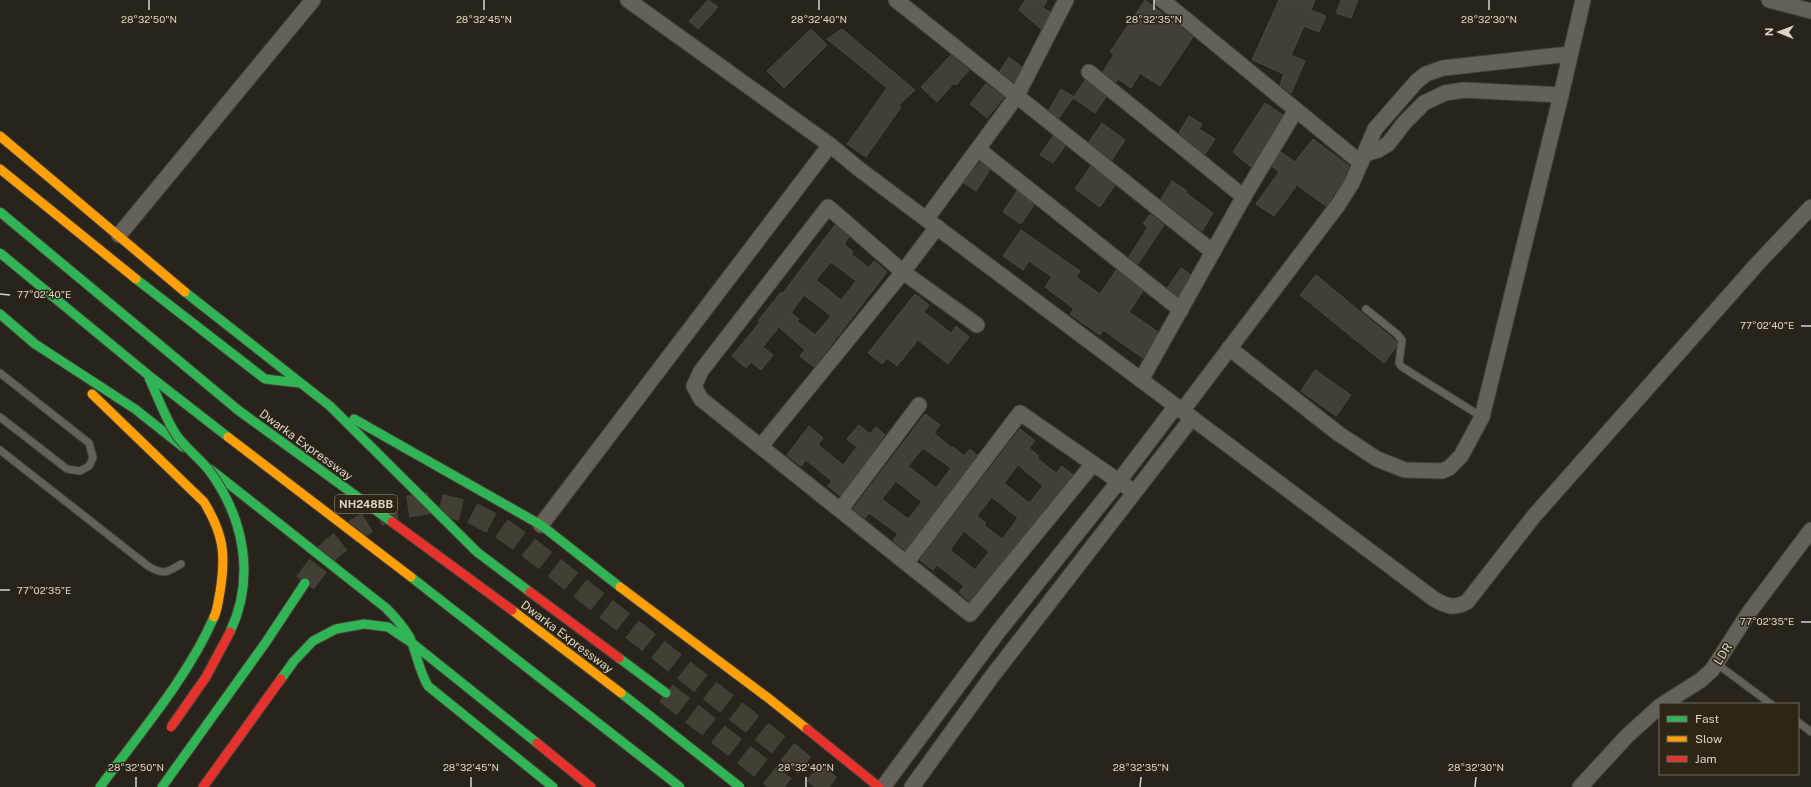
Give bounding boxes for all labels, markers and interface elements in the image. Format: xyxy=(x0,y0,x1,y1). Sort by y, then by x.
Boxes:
north arrow xyxy=(1759,12,1799,52)
text: 28°32'50"N xyxy=(121,13,177,25)
text: 28°32'45"N xyxy=(456,13,512,25)
text: 28°32'40"N xyxy=(791,13,847,25)
text: 28°32'35"N xyxy=(1126,13,1182,25)
text: 28°32'30"N xyxy=(1461,13,1517,25)
text: N xyxy=(1763,27,1775,36)
text: 77°02'40"E xyxy=(17,288,71,300)
text: 77°02'40"E xyxy=(1740,319,1794,331)
street label: Dwarka Expressway xyxy=(257,406,356,484)
road number: NH248BB xyxy=(335,495,397,513)
text: 77°02'35"E xyxy=(17,584,71,596)
street label: Dwarka Expressway xyxy=(518,598,616,677)
text: 77°02'35"E xyxy=(1740,615,1794,627)
street label: LDR xyxy=(1711,640,1735,668)
legend xyxy=(1659,703,1799,775)
text: Fast xyxy=(1695,712,1720,726)
text: Slow xyxy=(1695,732,1723,746)
text: Jam xyxy=(1695,752,1717,766)
text: 28°32'50"N xyxy=(108,761,164,773)
text: 28°32'45"N xyxy=(443,761,499,773)
text: 28°32'40"N xyxy=(778,761,834,773)
text: 28°32'35"N xyxy=(1113,761,1169,773)
text: 28°32'30"N xyxy=(1448,761,1504,773)

